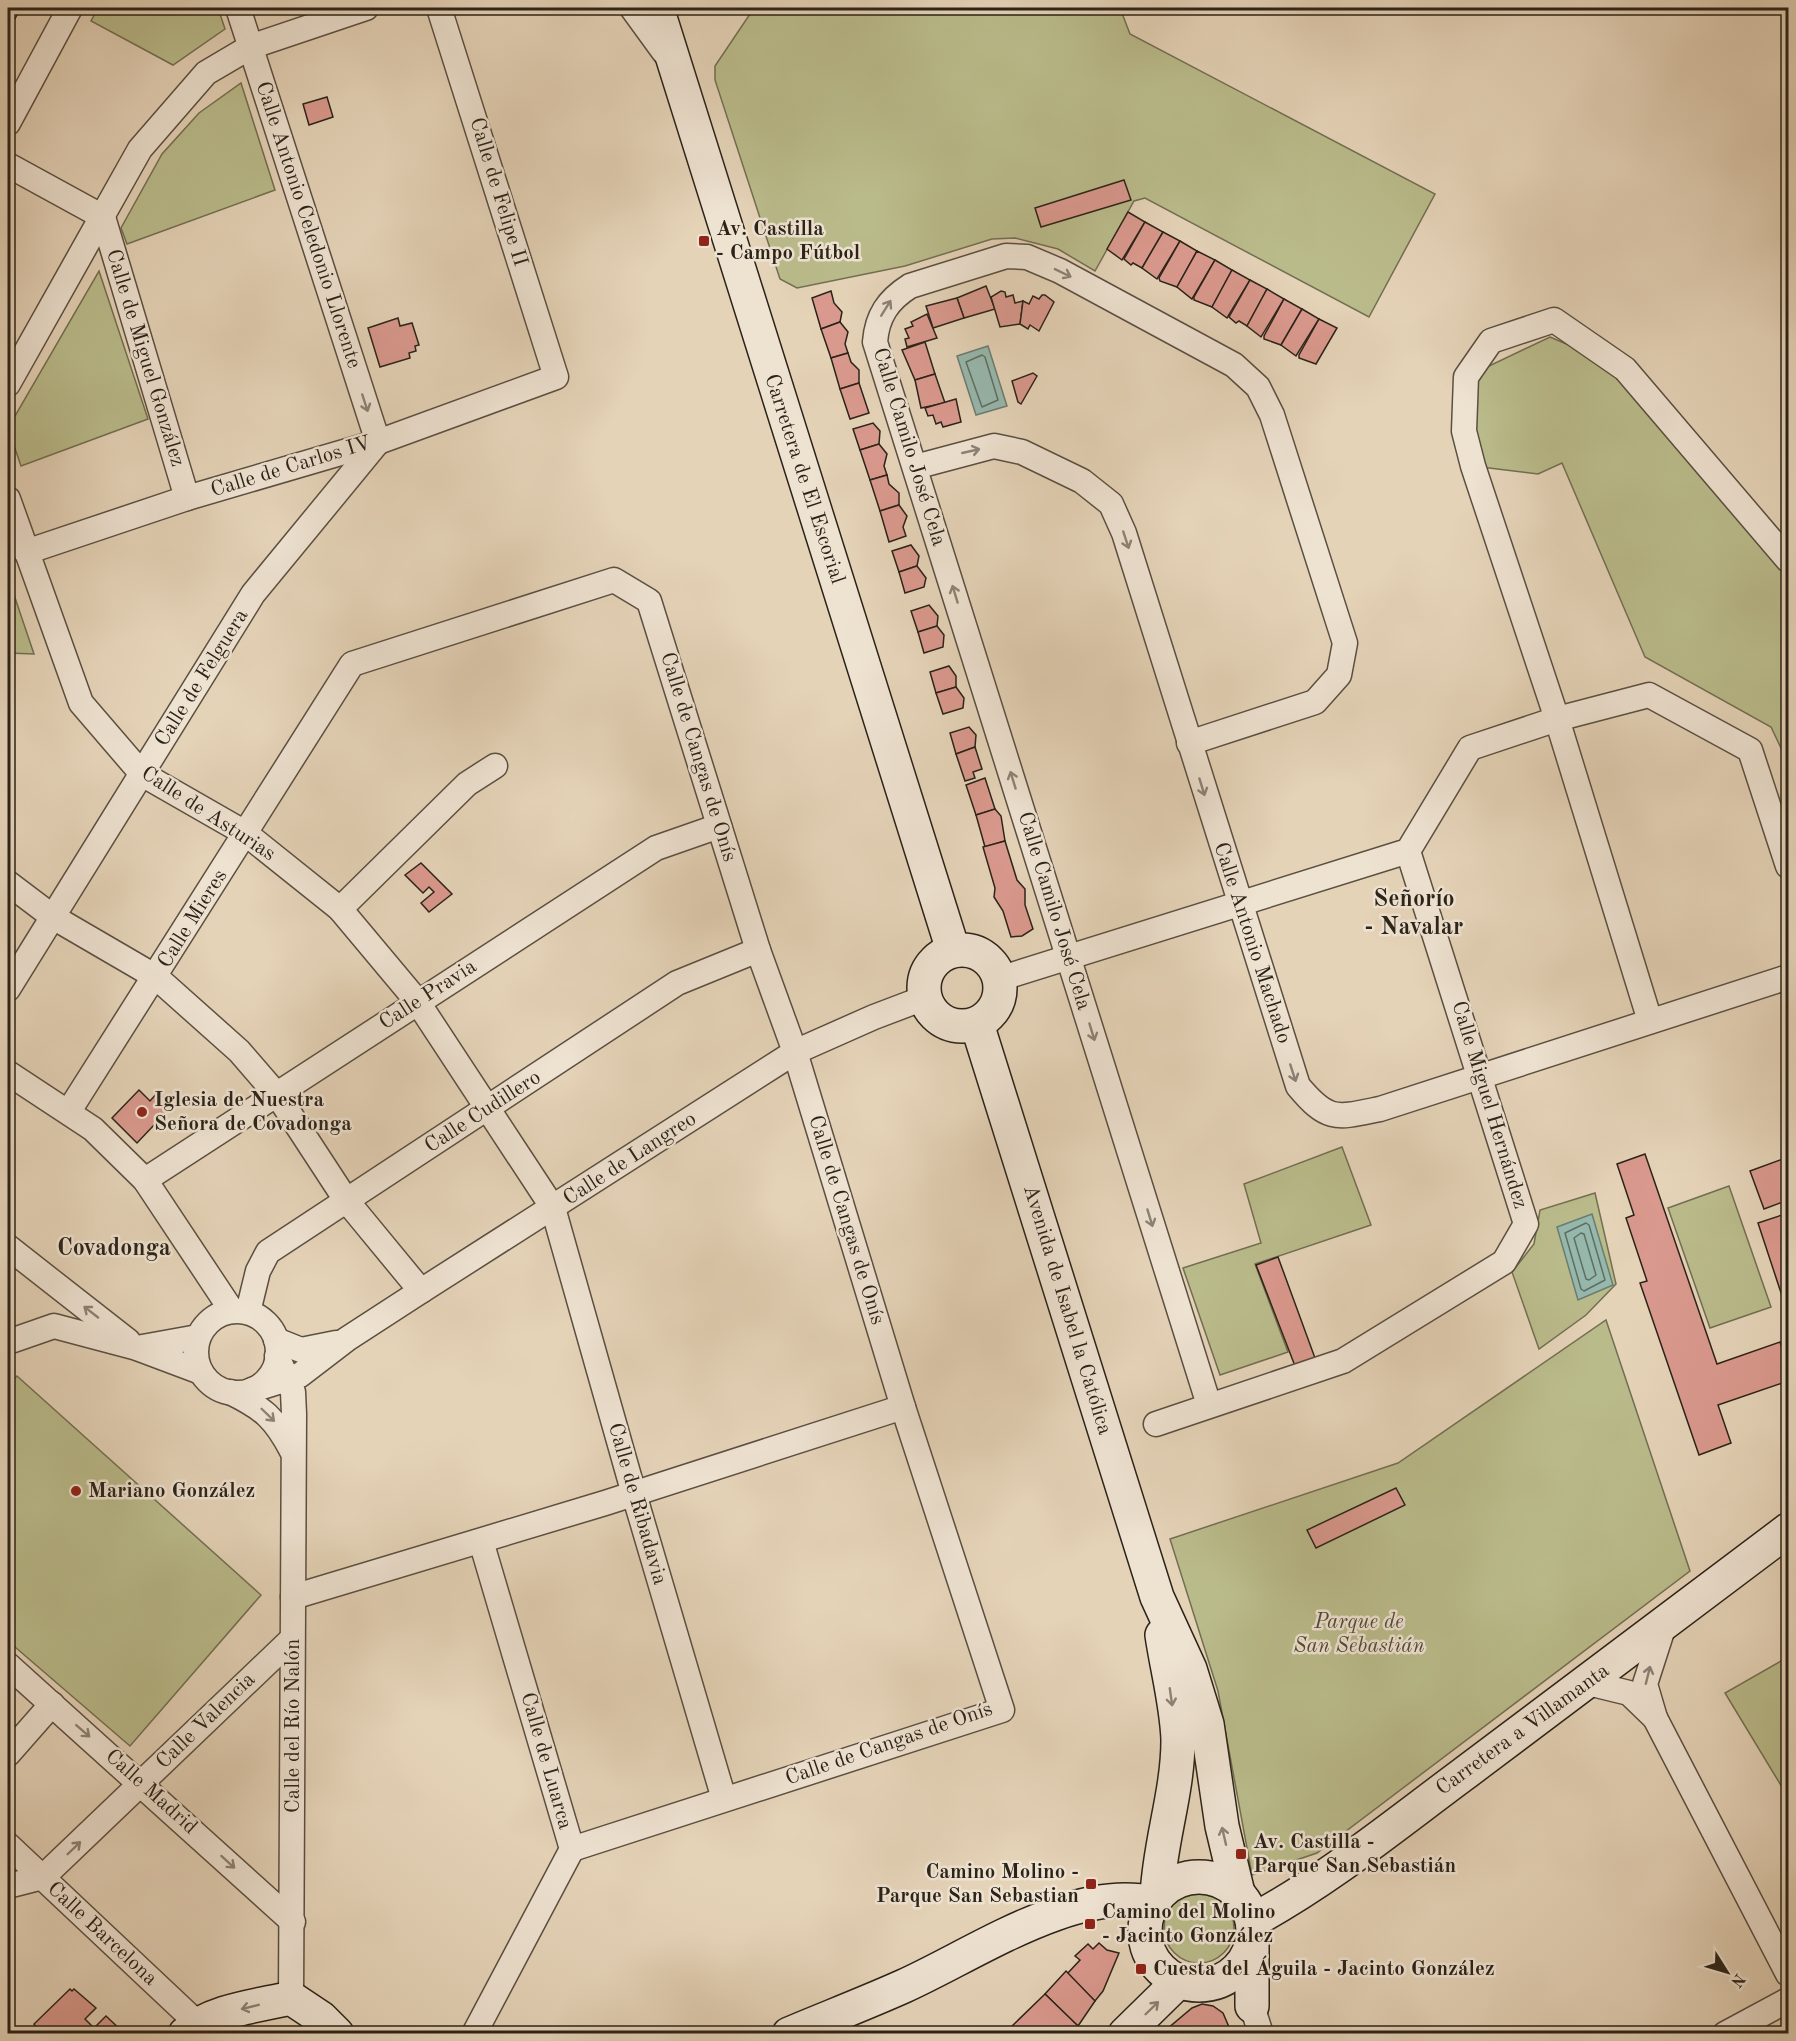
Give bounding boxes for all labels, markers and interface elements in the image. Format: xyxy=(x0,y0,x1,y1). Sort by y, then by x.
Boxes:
street label: Calle Antonio Celedonio Llorente xyxy=(252,79,364,371)
street label: Calle de Felipe II xyxy=(465,115,531,269)
place label: Av. Castilla - Campo Fútbol xyxy=(716,219,860,264)
marker: Av. Castilla - Campo Fútbol xyxy=(697,234,711,248)
street label: Calle de Miguel González xyxy=(102,247,188,469)
one-way arrow xyxy=(1054,267,1072,279)
one-way arrow xyxy=(879,300,892,317)
street label: Calle Camilo José Cela xyxy=(869,345,949,549)
street label: Carretera de El Escorial xyxy=(760,371,848,587)
one-way arrow xyxy=(360,393,371,412)
street label: Calle de Carlos IV xyxy=(208,433,374,501)
one-way arrow xyxy=(961,445,981,456)
one-way arrow xyxy=(1121,530,1132,549)
one-way arrow xyxy=(949,585,960,604)
street label: Calle de Felguera xyxy=(151,606,253,750)
street label: Calle de Cangas de Onís xyxy=(656,650,740,864)
street label: Calle de Asturias xyxy=(137,763,279,865)
one-way arrow xyxy=(1007,771,1018,790)
one-way arrow xyxy=(1197,777,1208,796)
street label: Calle Camilo José Cela xyxy=(1014,809,1094,1013)
street label: Calle Antonio Machado xyxy=(1210,840,1294,1046)
street label: Calle Mieres xyxy=(155,866,231,972)
district label: Señorío - Navalar xyxy=(1365,888,1463,940)
street label: Calle Pravia xyxy=(376,956,480,1034)
street label: Calle Miguel Hernández xyxy=(1447,999,1531,1211)
one-way arrow xyxy=(1087,1022,1098,1041)
one-way arrow xyxy=(1289,1063,1300,1082)
street label: Calle Cudillero xyxy=(421,1067,545,1157)
place label: Iglesia de Nuestra Señora de Covadonga xyxy=(154,1090,352,1135)
marker: Iglesia de Nuestra Señora de Covadonga xyxy=(135,1105,149,1119)
street label: Calle de Langreo xyxy=(560,1108,700,1210)
street label: Calle de Cangas de Onís xyxy=(804,1113,888,1327)
street label: Avenida de Isabel la Católica xyxy=(1019,1183,1115,1437)
one-way arrow xyxy=(1145,1208,1156,1227)
district label: Covadonga xyxy=(57,1237,171,1261)
one-way arrow xyxy=(83,1306,99,1319)
one-way arrow xyxy=(261,1408,276,1423)
street label: Calle de Ribadavia xyxy=(604,1421,670,1587)
place label: Mariano González xyxy=(88,1481,255,1502)
marker: Mariano González xyxy=(69,1484,83,1498)
park label: Parque de San Sebastián xyxy=(1294,1612,1424,1657)
street label: Calle del Río Nalón xyxy=(283,1639,304,1813)
street label: Carretera a Villamanta xyxy=(1433,1660,1613,1800)
one-way arrow xyxy=(1643,1666,1655,1685)
street label: Calle Valencia xyxy=(153,1669,259,1773)
one-way arrow xyxy=(1166,1686,1177,1706)
street label: Calle de Luarca xyxy=(516,1690,576,1832)
street label: Calle de Cangas de Onís xyxy=(783,1699,995,1789)
one-way arrow xyxy=(75,1724,90,1738)
street label: Calle Madrid xyxy=(101,1746,201,1838)
one-way arrow xyxy=(1218,1827,1230,1846)
place label: Av. Castilla - Parque San Sebastián xyxy=(1253,1832,1456,1877)
one-way arrow xyxy=(66,1841,81,1855)
marker: Av. Castilla - Parque San Sebastián xyxy=(1234,1847,1248,1861)
one-way arrow xyxy=(220,1855,235,1869)
place label: Camino Molino - Parque San Sebastian xyxy=(876,1862,1079,1907)
marker: Camino Molino - Parque San Sebastian xyxy=(1084,1877,1098,1891)
street label: Calle Barcelona xyxy=(43,1878,161,1990)
place label: Camino del Molino - Jacinto González xyxy=(1102,1902,1275,1947)
marker: Camino del Molino - Jacinto González xyxy=(1083,1917,1097,1931)
north arrow xyxy=(1697,1942,1757,2002)
place label: Cuesta del Águila - Jacinto González xyxy=(1153,1955,1495,1980)
marker: Cuesta del Águila - Jacinto González xyxy=(1134,1962,1148,1976)
text: N xyxy=(1727,1970,1747,1990)
one-way arrow xyxy=(1145,2000,1160,2015)
one-way arrow xyxy=(241,2002,260,2014)

